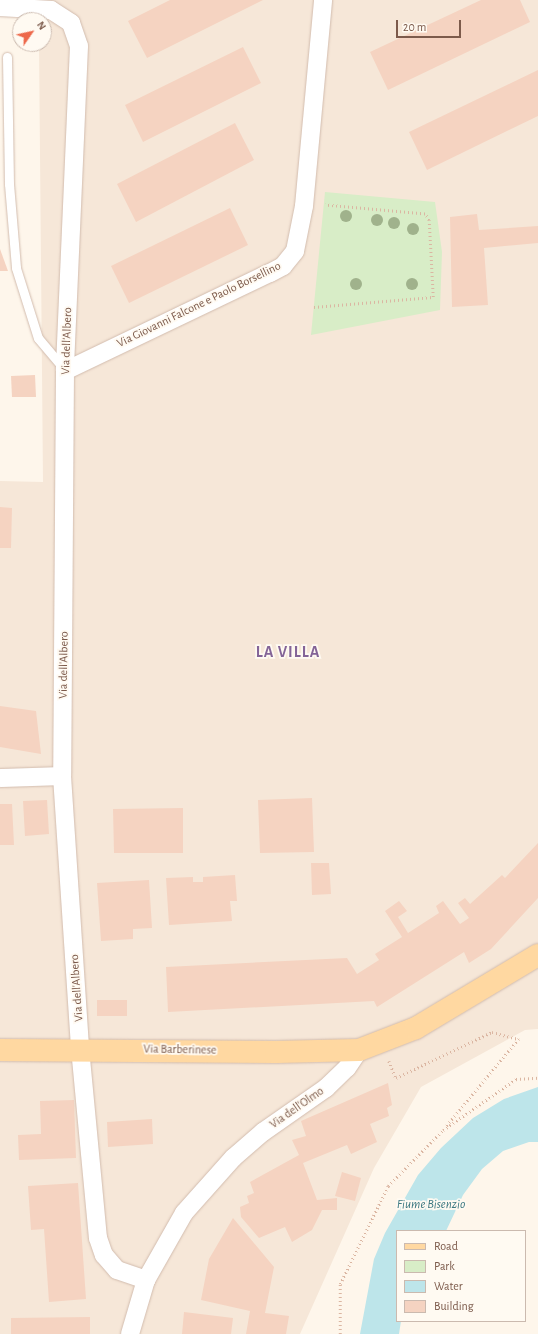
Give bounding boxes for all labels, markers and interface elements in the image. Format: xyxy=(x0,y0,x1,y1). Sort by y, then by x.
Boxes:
north arrow xyxy=(12,12,52,52)
scale bar xyxy=(398,12,463,38)
text: N xyxy=(35,19,48,32)
text: 20 m xyxy=(403,21,426,33)
street label: Via Giovanni Falcone e Paolo Borsellino xyxy=(115,259,283,351)
street label: Via dell'Albero xyxy=(59,307,75,375)
street label: Via dell'Albero xyxy=(56,631,72,699)
district label: LA VILLA xyxy=(256,642,320,662)
street label: Via dell'Albero xyxy=(67,954,87,1022)
street label: Via Barberinese xyxy=(143,1042,217,1058)
street label: Via dell'Olmo xyxy=(267,1084,327,1132)
water label: Fiume Bisenzio xyxy=(397,1197,465,1213)
legend xyxy=(396,1230,526,1322)
text: Road xyxy=(434,1240,458,1252)
text: Park xyxy=(434,1260,455,1272)
text: Water xyxy=(434,1280,463,1292)
text: Building xyxy=(434,1300,474,1312)

